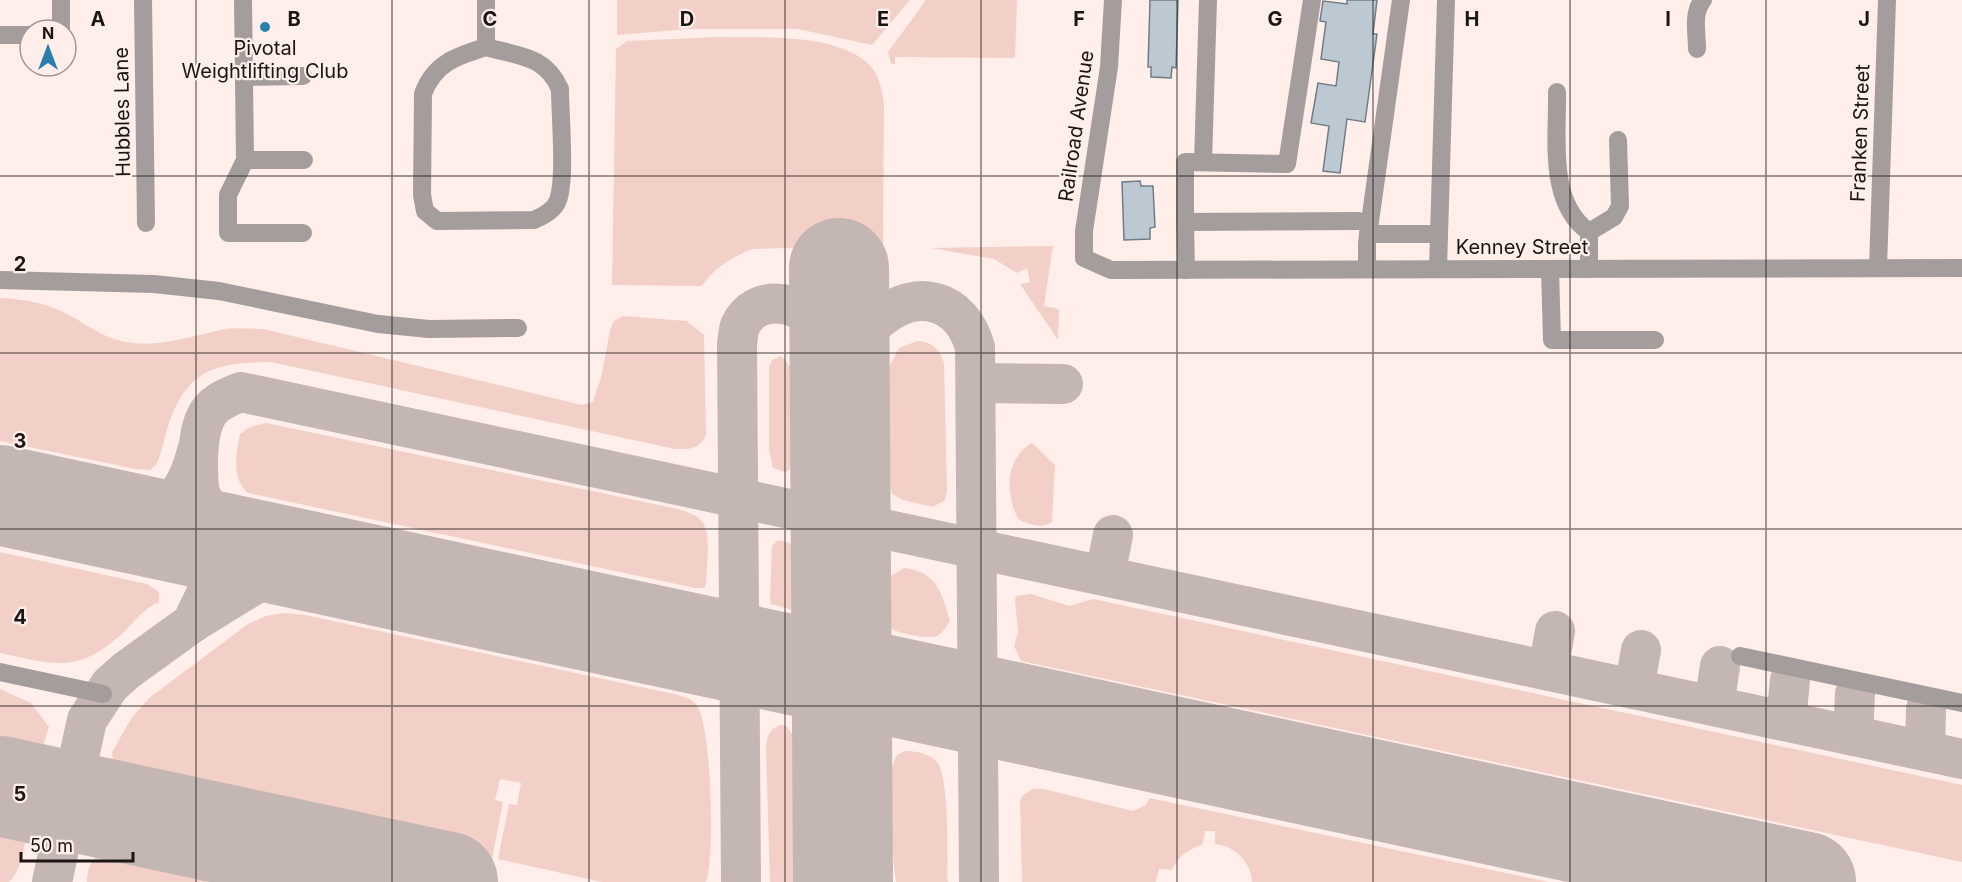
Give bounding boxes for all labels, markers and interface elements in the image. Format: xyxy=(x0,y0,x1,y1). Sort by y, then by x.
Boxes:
text: A xyxy=(91,7,106,31)
text: B xyxy=(287,7,301,31)
text: C xyxy=(483,7,497,31)
text: D xyxy=(680,7,694,31)
text: E xyxy=(877,7,889,31)
text: F xyxy=(1073,7,1085,31)
text: G xyxy=(1267,7,1283,31)
text: H xyxy=(1465,7,1479,31)
text: I xyxy=(1665,7,1671,31)
text: J xyxy=(1858,7,1870,31)
north arrow xyxy=(18,18,78,78)
marker: Pivotal Weightlifting Club xyxy=(258,20,272,34)
text: N xyxy=(42,23,54,43)
place label: Pivotal Weightlifting Club xyxy=(182,36,348,83)
street label: Hubbles Lane xyxy=(109,47,135,177)
street label: Railroad Avenue xyxy=(1054,49,1098,203)
street label: Franken Street xyxy=(1846,63,1874,202)
street label: Kenney Street xyxy=(1456,235,1589,259)
text: 2 xyxy=(14,252,26,276)
text: 3 xyxy=(14,429,26,453)
text: 4 xyxy=(13,605,27,629)
text: 5 xyxy=(14,782,26,806)
scale bar xyxy=(21,825,134,863)
text: 50 m xyxy=(30,835,73,856)

